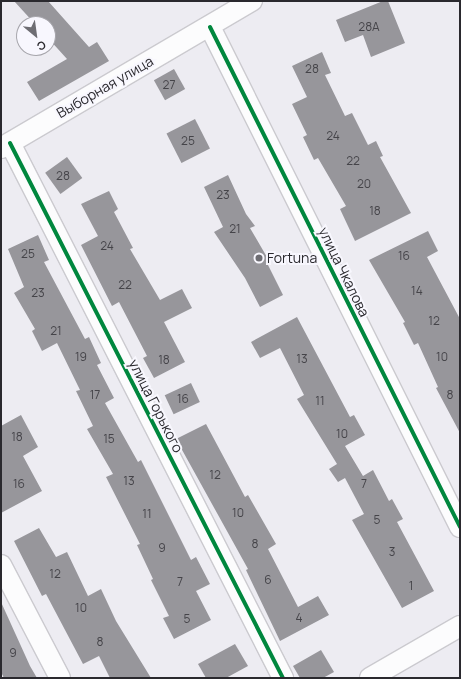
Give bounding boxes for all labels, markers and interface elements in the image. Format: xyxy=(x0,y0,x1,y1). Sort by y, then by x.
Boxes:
north arrow xyxy=(16,16,56,56)
house number: 28А xyxy=(358,20,380,34)
text: С xyxy=(34,38,49,55)
street label: Выборная улица xyxy=(54,53,156,121)
house number: 28 xyxy=(305,62,319,76)
house number: 27 xyxy=(163,78,175,92)
house number: 24 xyxy=(326,129,340,143)
house number: 25 xyxy=(181,134,195,148)
house number: 22 xyxy=(346,154,360,168)
house number: 28 xyxy=(56,169,70,183)
house number: 20 xyxy=(357,177,371,191)
house number: 23 xyxy=(216,188,230,202)
house number: 18 xyxy=(369,204,381,218)
house number: 21 xyxy=(229,222,241,236)
street label: улица Чкалова xyxy=(315,224,373,320)
house number: 24 xyxy=(100,239,114,253)
house number: 25 xyxy=(21,247,35,261)
house number: 16 xyxy=(398,249,410,263)
place label: Fortuna xyxy=(267,250,317,266)
marker: Fortuna xyxy=(254,253,264,263)
house number: 22 xyxy=(118,278,132,292)
house number: 14 xyxy=(411,284,423,298)
house number: 23 xyxy=(31,286,45,300)
house number: 12 xyxy=(428,314,440,328)
house number: 21 xyxy=(50,324,62,338)
house number: 19 xyxy=(75,350,87,364)
house number: 10 xyxy=(436,350,448,364)
house number: 13 xyxy=(296,352,308,366)
house number: 18 xyxy=(158,353,170,367)
street label: улица Горького xyxy=(125,357,187,455)
house number: 17 xyxy=(90,388,100,402)
house number: 8 xyxy=(447,388,453,402)
house number: 16 xyxy=(177,392,189,406)
house number: 11 xyxy=(315,394,325,408)
house number: 10 xyxy=(336,427,348,441)
house number: 18 xyxy=(11,430,23,444)
house number: 15 xyxy=(103,432,115,446)
house number: 12 xyxy=(209,468,221,482)
house number: 13 xyxy=(123,474,135,488)
house number: 16 xyxy=(13,477,25,491)
house number: 7 xyxy=(361,477,367,491)
house number: 10 xyxy=(232,506,244,520)
house number: 11 xyxy=(142,507,152,521)
house number: 5 xyxy=(374,513,380,527)
house number: 8 xyxy=(252,537,258,551)
house number: 9 xyxy=(158,541,166,555)
house number: 3 xyxy=(389,545,395,559)
house number: 12 xyxy=(49,567,61,581)
house number: 6 xyxy=(264,573,272,587)
house number: 7 xyxy=(177,575,183,589)
house number: 1 xyxy=(409,579,413,593)
house number: 10 xyxy=(75,601,87,615)
house number: 4 xyxy=(295,611,303,625)
house number: 5 xyxy=(184,612,190,626)
house number: 8 xyxy=(97,635,103,649)
house number: 9 xyxy=(9,646,17,660)

